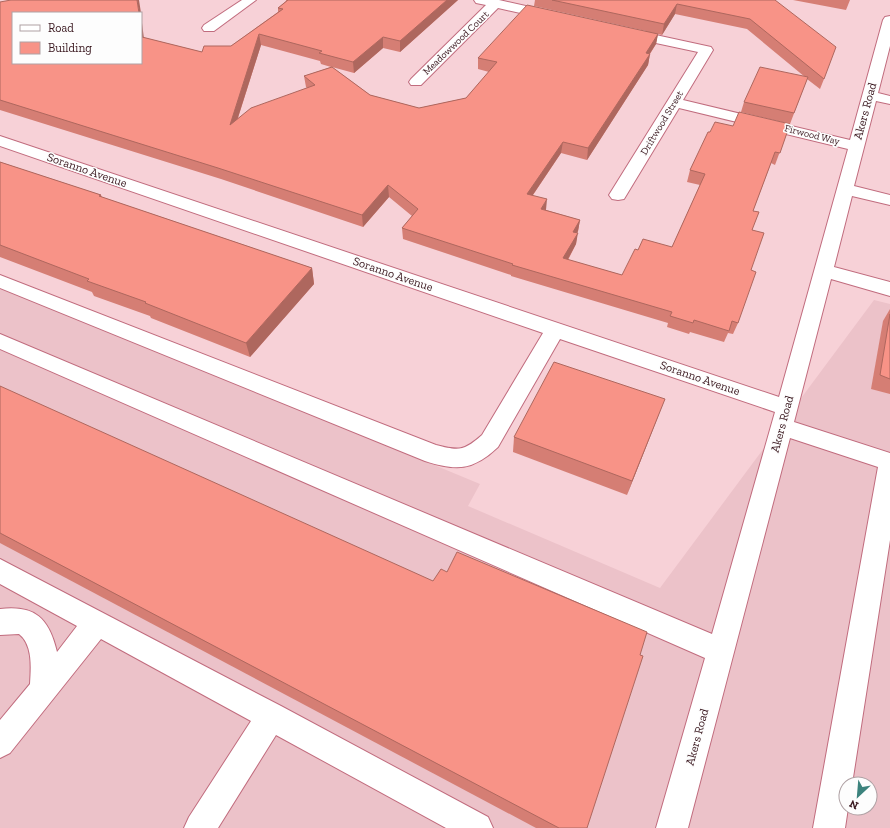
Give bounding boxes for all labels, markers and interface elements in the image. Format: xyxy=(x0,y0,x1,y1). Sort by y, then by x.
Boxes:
street label: Meadowwood Court xyxy=(421,8,492,78)
legend xyxy=(12,12,142,64)
text: Road xyxy=(48,21,74,35)
text: Building xyxy=(48,41,92,55)
street label: Akers Road xyxy=(851,81,879,141)
street label: Driftwood Street xyxy=(638,88,686,157)
street label: Firwood Way xyxy=(783,122,842,148)
street label: Soranno Avenue xyxy=(45,150,129,190)
street label: Soranno Avenue xyxy=(351,254,435,294)
street label: Soranno Avenue xyxy=(658,358,742,398)
street label: Akers Road xyxy=(768,394,796,454)
street label: Akers Road xyxy=(683,707,711,767)
north arrow xyxy=(838,776,878,816)
text: N xyxy=(847,797,860,812)

